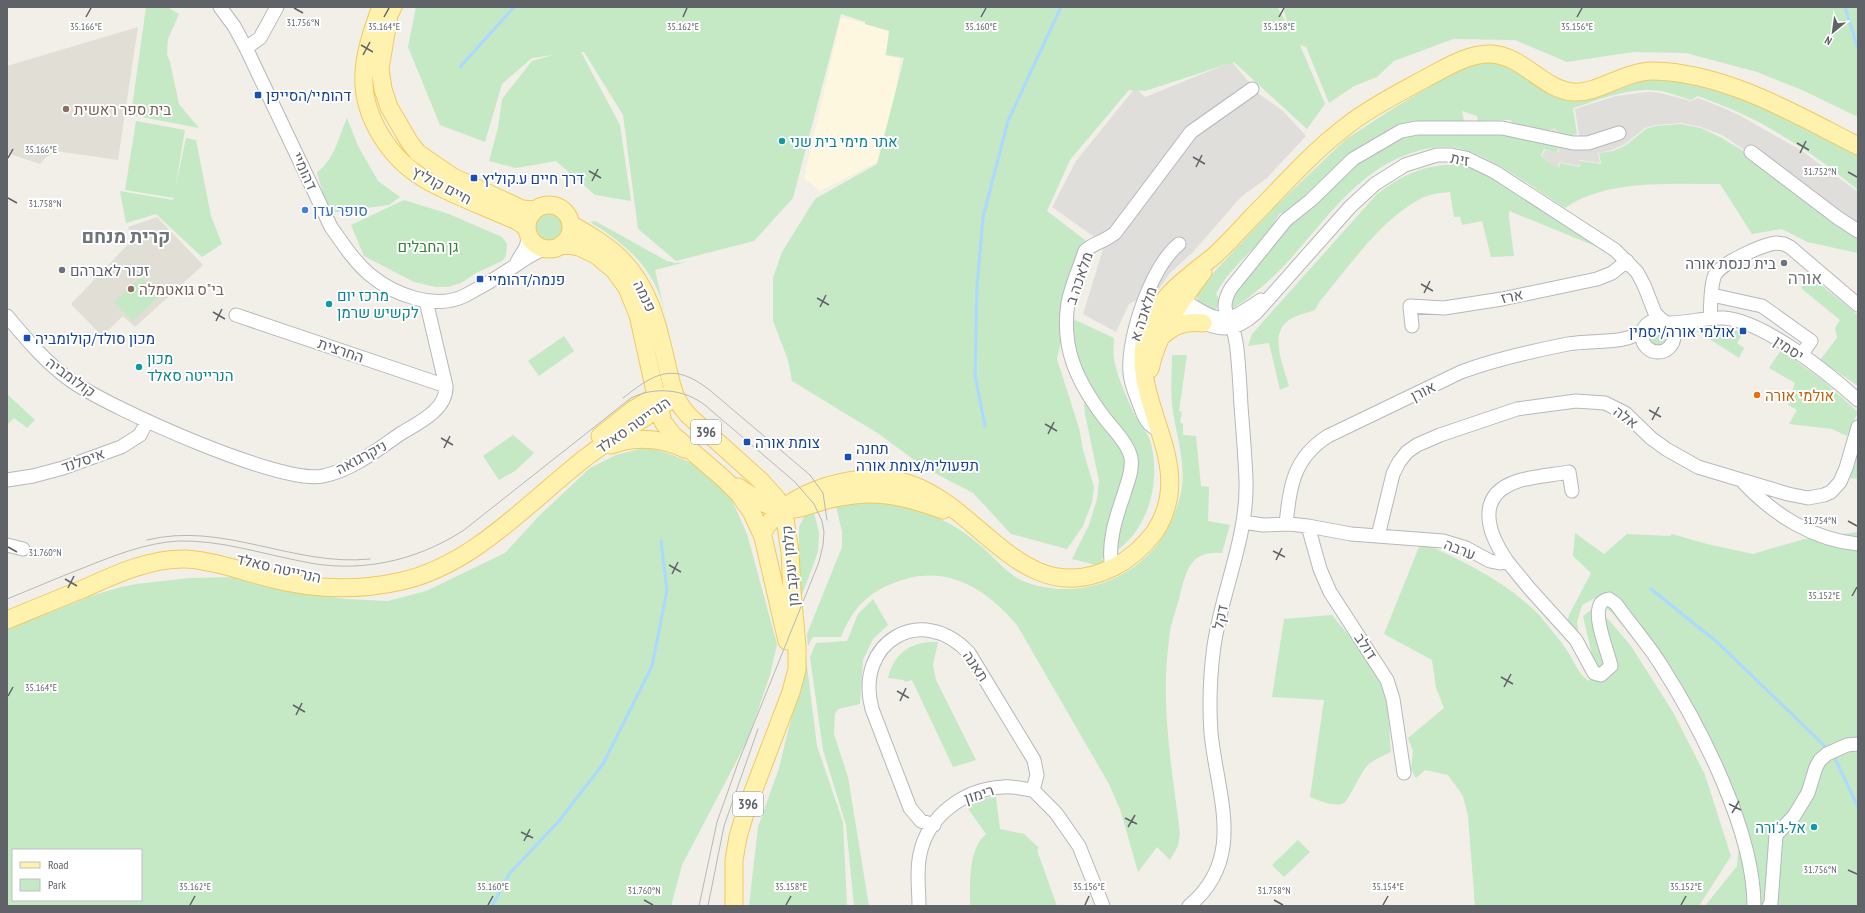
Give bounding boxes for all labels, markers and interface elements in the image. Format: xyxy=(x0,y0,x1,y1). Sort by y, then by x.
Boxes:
north arrow xyxy=(1813,12,1853,52)
text: 31.756°N xyxy=(286,16,320,29)
text: 35.166°E xyxy=(70,20,102,33)
text: 35.164°E xyxy=(368,20,400,33)
text: 35.162°E xyxy=(667,20,699,33)
text: 35.160°E xyxy=(965,20,997,33)
text: 35.158°E xyxy=(1263,20,1295,33)
text: 35.156°E xyxy=(1561,20,1593,33)
text: N xyxy=(1822,33,1834,48)
place label: דהומיי/הסייפן xyxy=(266,86,351,105)
marker: דהומיי/הסייפן xyxy=(253,90,263,100)
place label: בית ספר ראשית xyxy=(74,100,171,119)
marker: בית ספר ראשית xyxy=(61,104,71,114)
place label: אתר מימי בית שני xyxy=(790,132,898,151)
marker: אתר מימי בית שני xyxy=(777,136,787,146)
text: 35.166°E xyxy=(25,143,57,156)
street label: זית xyxy=(1449,148,1471,170)
street label: דהומיי xyxy=(288,149,322,193)
street label: חיים קוליץ xyxy=(409,161,475,209)
text: 31.752°N xyxy=(1803,165,1837,178)
place label: דרך חיים ע.קוליץ xyxy=(482,169,584,188)
marker: דרך חיים ע.קוליץ xyxy=(469,173,479,183)
text: 31.758°N xyxy=(28,197,62,210)
place label: סופר עדן xyxy=(313,201,368,220)
marker: סופר עדן xyxy=(300,205,310,215)
district label: קרית מנחם xyxy=(82,224,170,248)
park label: גן החבלים xyxy=(398,237,459,256)
street label: מלאכה ב xyxy=(1061,249,1097,307)
place label: בית כנסת אורה xyxy=(1685,254,1776,273)
marker: בית כנסת אורה xyxy=(1779,258,1789,268)
place label: זכור לאברהם xyxy=(70,261,149,280)
marker: זכור לאברהם xyxy=(57,265,67,275)
district label: אורה xyxy=(1788,267,1822,289)
place label: פנמה/דהומיי xyxy=(488,270,565,289)
marker: פנמה/דהומיי xyxy=(475,274,485,284)
street label: פנמה xyxy=(629,277,661,315)
place label: בי"ס גואטמלה xyxy=(139,280,224,299)
marker: בי"ס גואטמלה xyxy=(126,284,136,294)
street label: מלאכה א xyxy=(1125,284,1161,344)
street label: ארז xyxy=(1499,285,1525,307)
place label: מרכז יום לקשיש שרמן xyxy=(337,286,419,322)
marker: מרכז יום לקשיש שרמן xyxy=(324,299,334,309)
place label: אולמי אורה/יסמין xyxy=(1629,322,1735,341)
marker: אולמי אורה/יסמין xyxy=(1738,326,1748,336)
place label: מכון סולד/קולומביה xyxy=(35,329,155,348)
street label: יסמין xyxy=(1770,331,1808,365)
marker: מכון סולד/קולומביה xyxy=(22,333,32,343)
street label: החרצית xyxy=(316,333,366,367)
place label: מכון הנרייטה סאלד xyxy=(147,349,234,385)
street label: קולומביה xyxy=(43,353,99,401)
marker: מכון הנרייטה סאלד xyxy=(134,362,144,372)
street label: אורן xyxy=(1407,377,1439,405)
place label: אולמי אורה xyxy=(1765,386,1834,405)
marker: אולמי אורה xyxy=(1752,390,1762,400)
street label: הנרייטה סאלד xyxy=(592,392,674,458)
street label: אלה xyxy=(1610,402,1642,432)
road number: 396 xyxy=(691,420,721,444)
place label: צומת אורה xyxy=(755,433,820,452)
street label: ניקרגואה xyxy=(332,436,390,478)
marker: צומת אורה xyxy=(742,437,752,447)
place label: תחנה תפעולית/צומת אורה xyxy=(856,439,979,475)
street label: איסלנד xyxy=(59,444,107,476)
marker: תחנה תפעולית/צומת אורה xyxy=(843,452,853,462)
text: 31.754°N xyxy=(1803,514,1837,527)
street label: קלמן יעקב מן xyxy=(777,525,803,607)
street label: ערבה xyxy=(1441,534,1479,564)
text: 31.760°N xyxy=(28,546,62,559)
street label: הנרייטה סאלד xyxy=(235,549,323,587)
text: 35.152°E xyxy=(1808,589,1840,602)
street label: דקל xyxy=(1208,603,1232,631)
street label: דולב xyxy=(1350,629,1382,663)
street label: תאנה xyxy=(959,647,993,685)
text: 35.164°E xyxy=(25,681,57,694)
street label: רימון xyxy=(962,780,996,808)
road number: 396 xyxy=(733,792,763,816)
place label: אל-ג'ורה xyxy=(1755,818,1806,837)
marker: אל-ג'ורה xyxy=(1809,822,1819,832)
legend xyxy=(12,849,142,901)
text: Road xyxy=(48,857,68,872)
text: 31.756°N xyxy=(1803,863,1837,876)
text: Park xyxy=(48,877,66,892)
text: 35.162°E xyxy=(179,880,211,893)
text: 35.160°E xyxy=(477,880,509,893)
text: 35.158°E xyxy=(775,880,807,893)
text: 35.156°E xyxy=(1073,880,1105,893)
text: 35.154°E xyxy=(1372,880,1404,893)
text: 35.152°E xyxy=(1670,880,1702,893)
text: 31.760°N xyxy=(627,884,661,897)
text: 31.758°N xyxy=(1257,884,1291,897)

